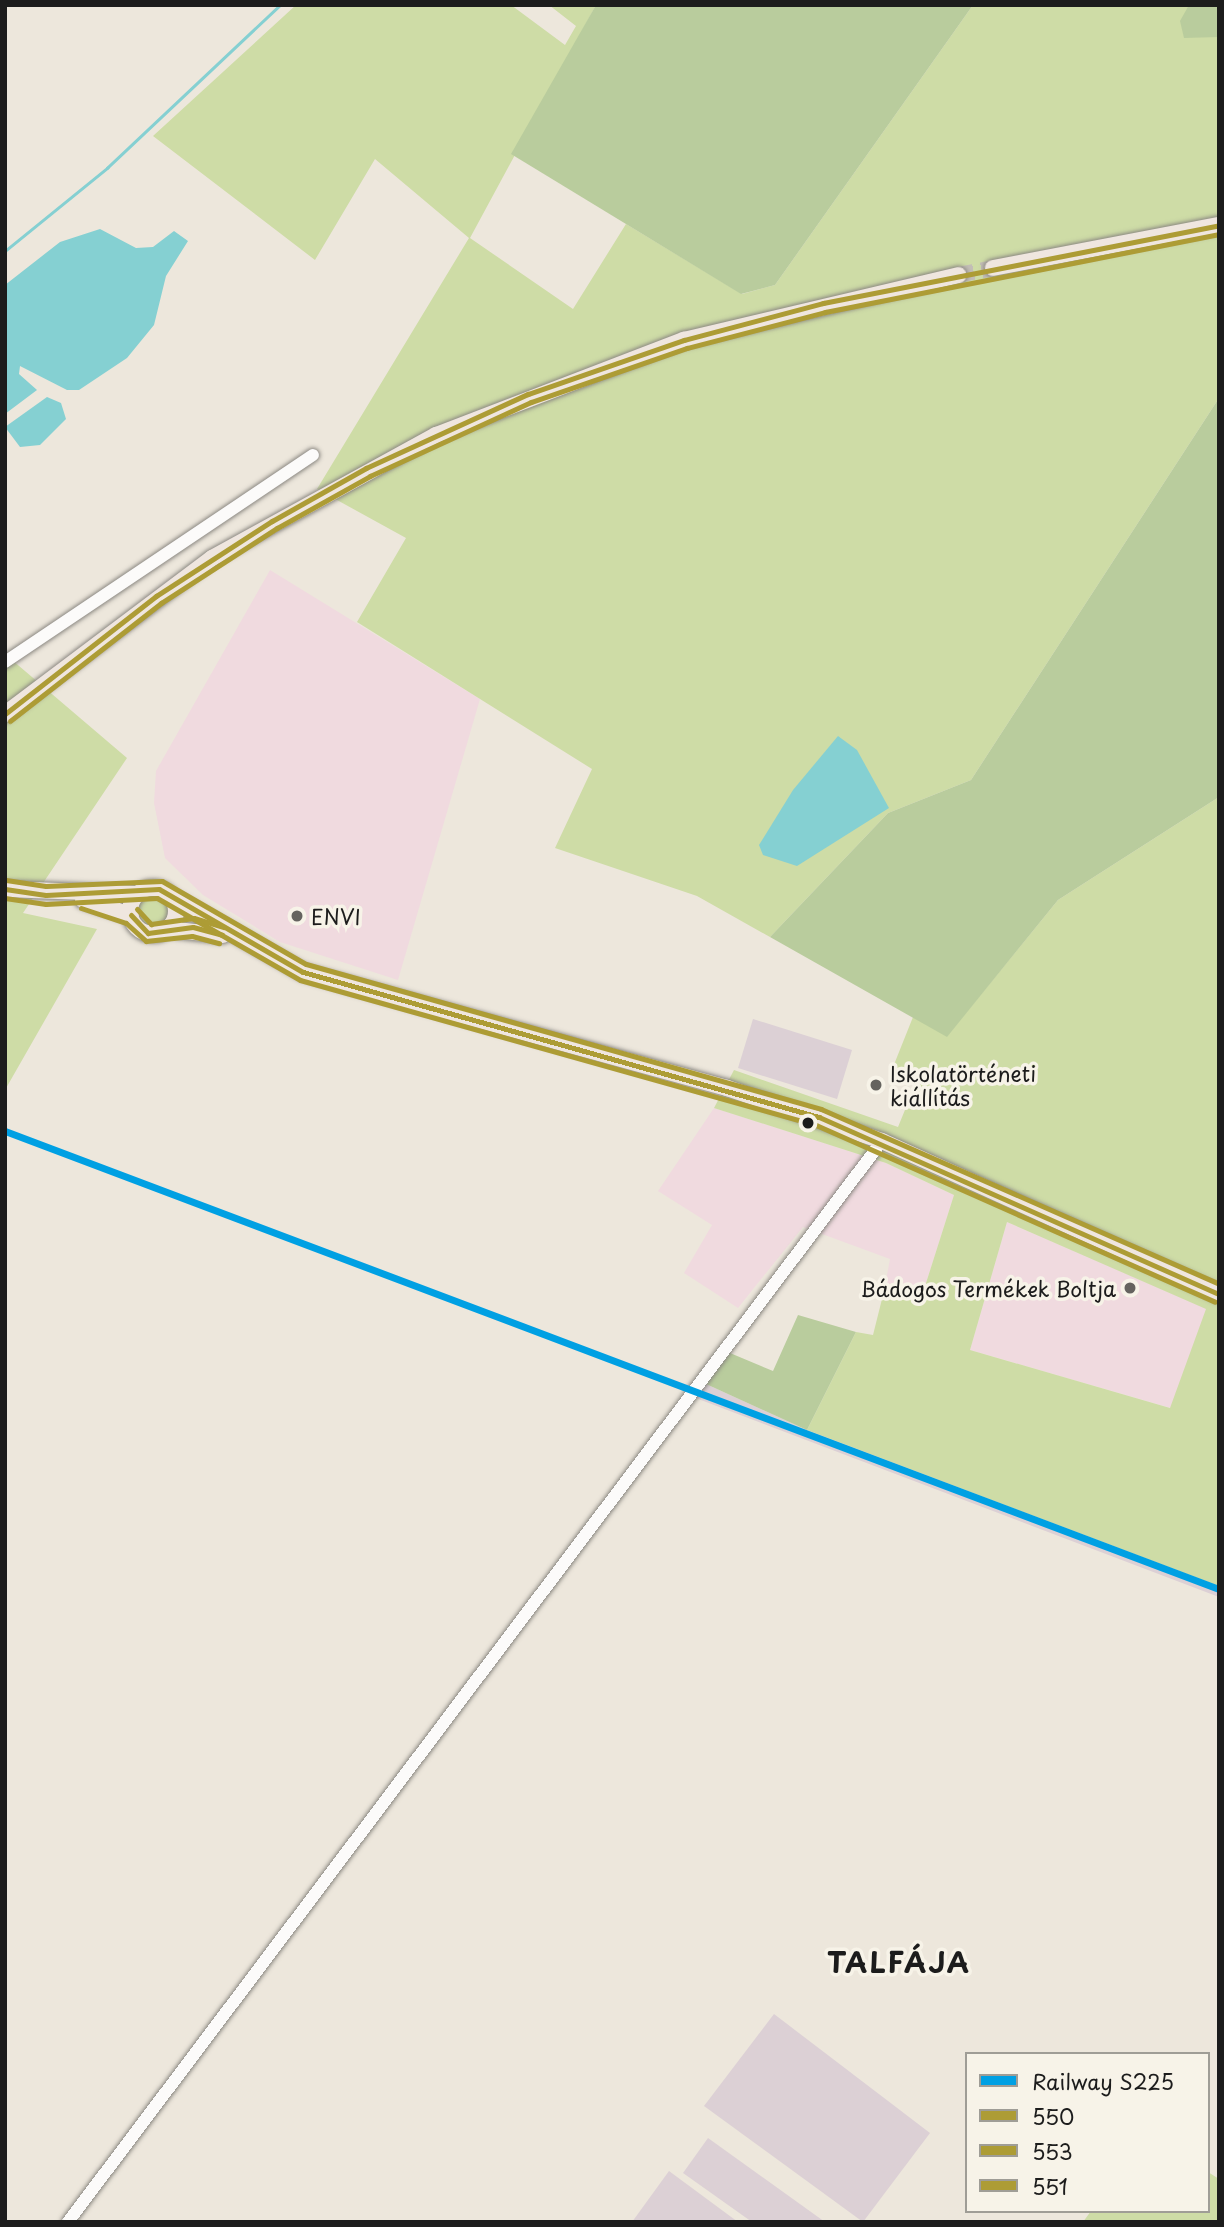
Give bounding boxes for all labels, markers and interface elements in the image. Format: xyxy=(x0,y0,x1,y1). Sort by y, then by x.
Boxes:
place label: ENVI xyxy=(311,903,361,929)
marker: ENVI xyxy=(289,908,305,924)
place label: Iskolatörténeti kiállítás xyxy=(890,1060,1036,1110)
marker: Iskolatörténeti kiállítás xyxy=(868,1077,884,1093)
unlabelled marker xyxy=(801,1116,815,1130)
place label: Bádogos Termékek Boltja xyxy=(856,1275,1116,1301)
marker: Bádogos Termékek Boltja xyxy=(1122,1280,1138,1296)
district label: TALFÁJA xyxy=(828,1945,970,1979)
legend xyxy=(965,2052,1210,2213)
text: Railway S225 xyxy=(1032,2065,1174,2097)
text: 550 xyxy=(1032,2100,1074,2132)
text: 553 xyxy=(1032,2135,1073,2167)
text: 551 xyxy=(1032,2170,1068,2202)

